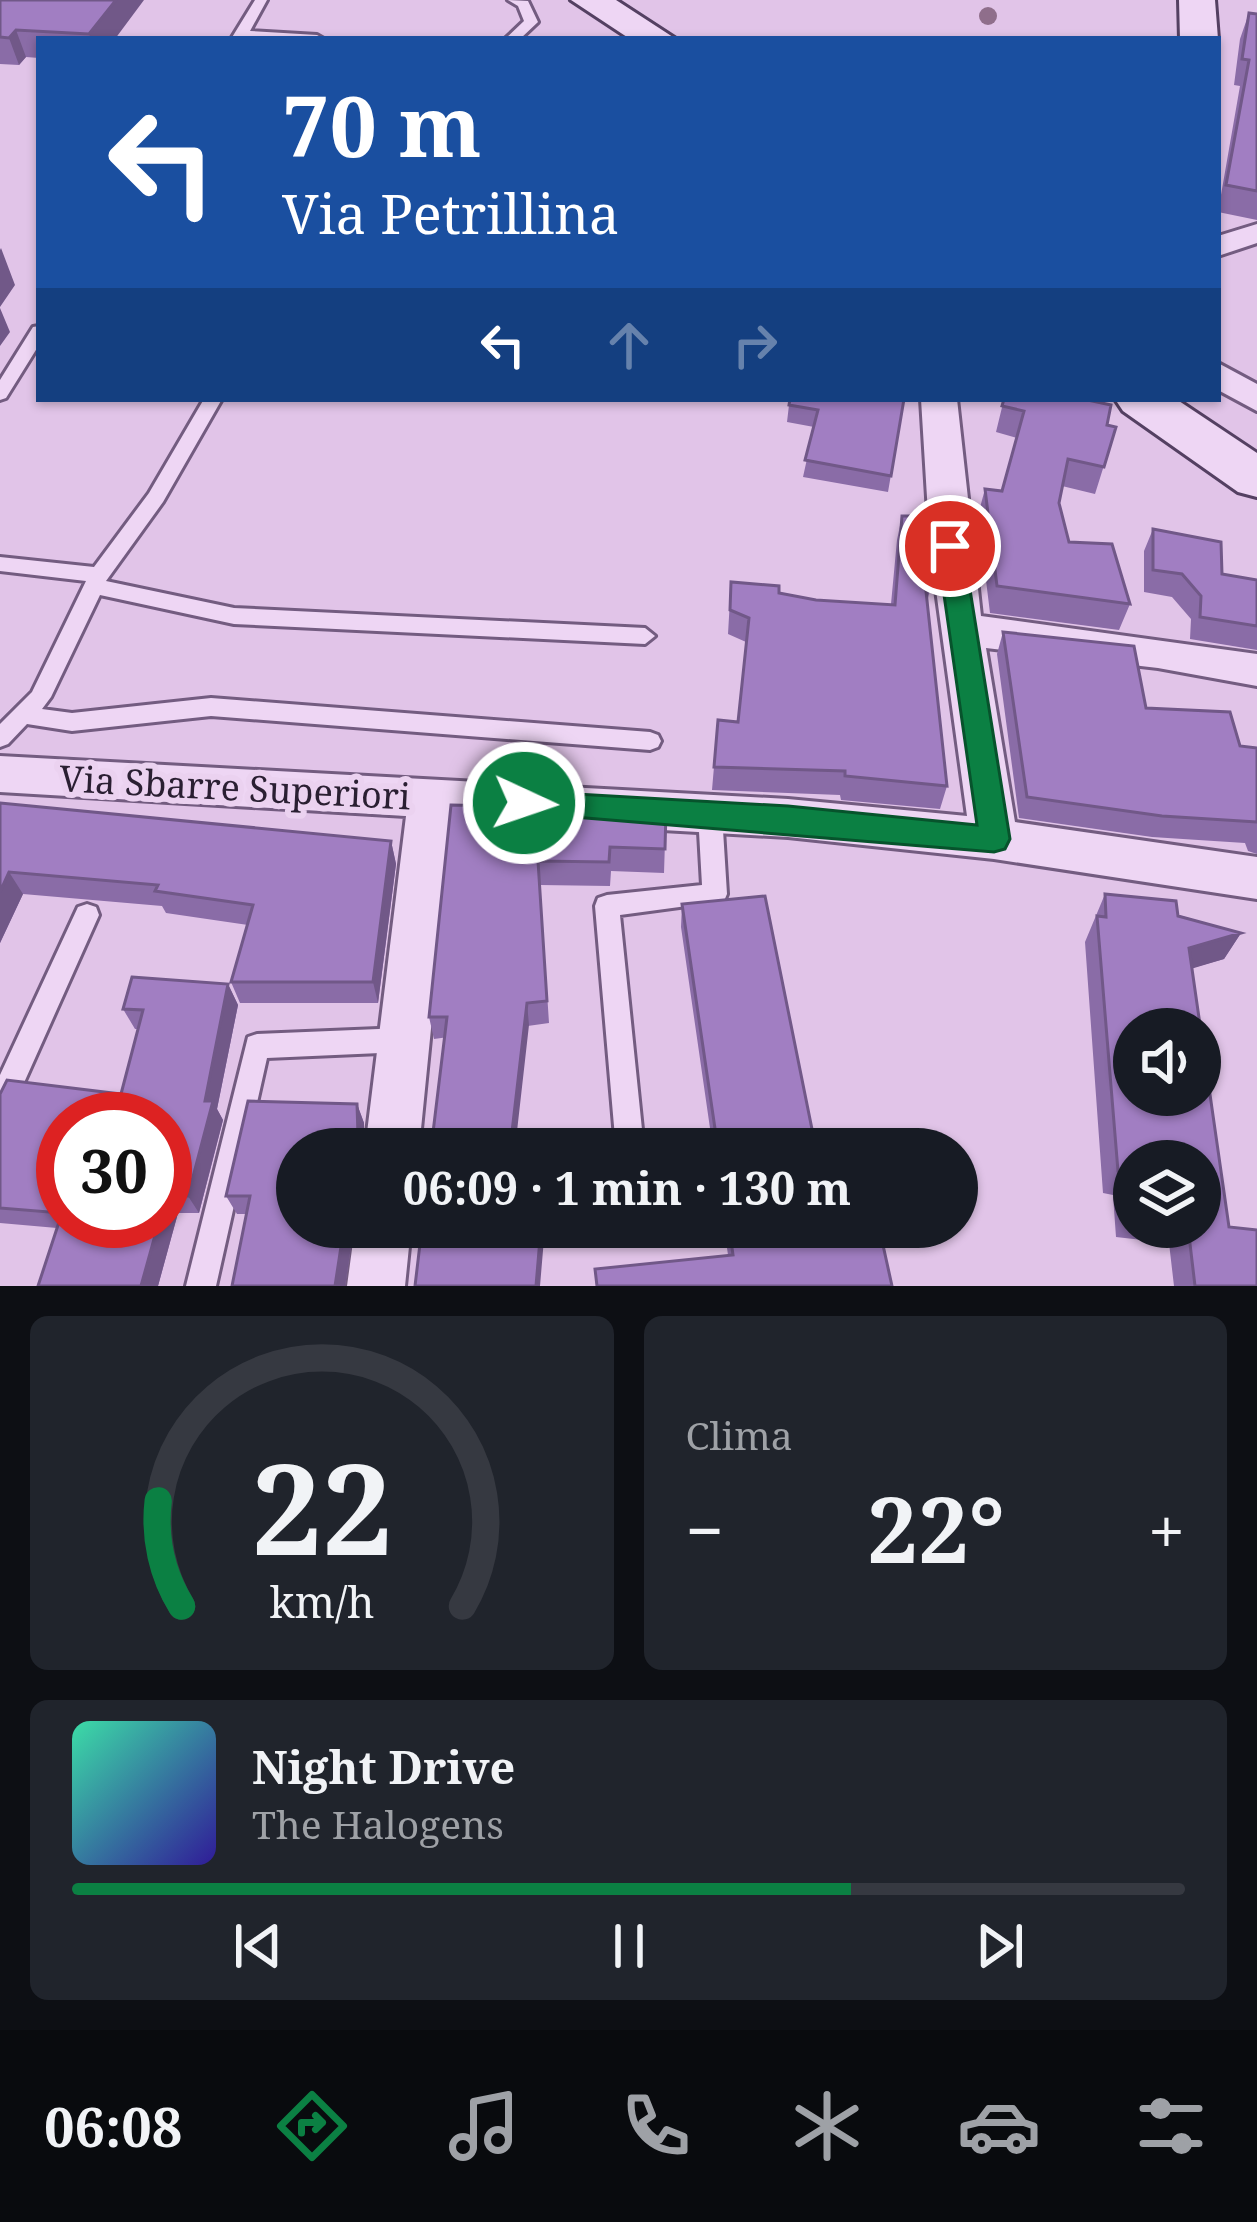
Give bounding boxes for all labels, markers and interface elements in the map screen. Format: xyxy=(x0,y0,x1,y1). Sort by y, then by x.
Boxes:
text: 70 m xyxy=(282,67,482,182)
icon: left xyxy=(84,84,240,240)
text: Via Petrillina xyxy=(282,176,619,250)
icon: left xyxy=(470,312,536,378)
icon: ahead xyxy=(596,312,662,378)
icon: right xyxy=(722,312,788,378)
pin xyxy=(899,495,1001,597)
icon: arrive xyxy=(917,513,983,579)
position arrow xyxy=(461,740,587,866)
street label: Via Sbarre Superiori xyxy=(58,753,412,821)
map controls xyxy=(1113,1008,1221,1248)
button: sound xyxy=(1113,1008,1221,1116)
speed limit sign: 30 xyxy=(36,1092,192,1248)
button: layers xyxy=(1113,1140,1221,1248)
text: 06:09 · 1 min · 130 m xyxy=(403,1157,851,1218)
text: Clima xyxy=(686,1408,793,1461)
text: 22 xyxy=(251,1422,392,1592)
text: 22° xyxy=(867,1467,1005,1589)
text: − xyxy=(686,1484,724,1574)
text: + xyxy=(1148,1484,1185,1574)
text: km/h xyxy=(269,1572,374,1631)
text: Night Drive xyxy=(252,1736,515,1797)
text: The Halogens xyxy=(252,1797,504,1850)
icon: previous xyxy=(225,1913,291,1979)
icon: pause xyxy=(596,1913,662,1979)
icon: next xyxy=(967,1913,1033,1979)
icon: directions xyxy=(270,2084,354,2168)
icon: music xyxy=(442,2084,526,2168)
icon: phone xyxy=(614,2084,698,2168)
icon: climate xyxy=(785,2084,869,2168)
icon: car xyxy=(957,2084,1041,2168)
icon: filters xyxy=(1129,2084,1213,2168)
text: 06:08 xyxy=(44,2089,182,2163)

